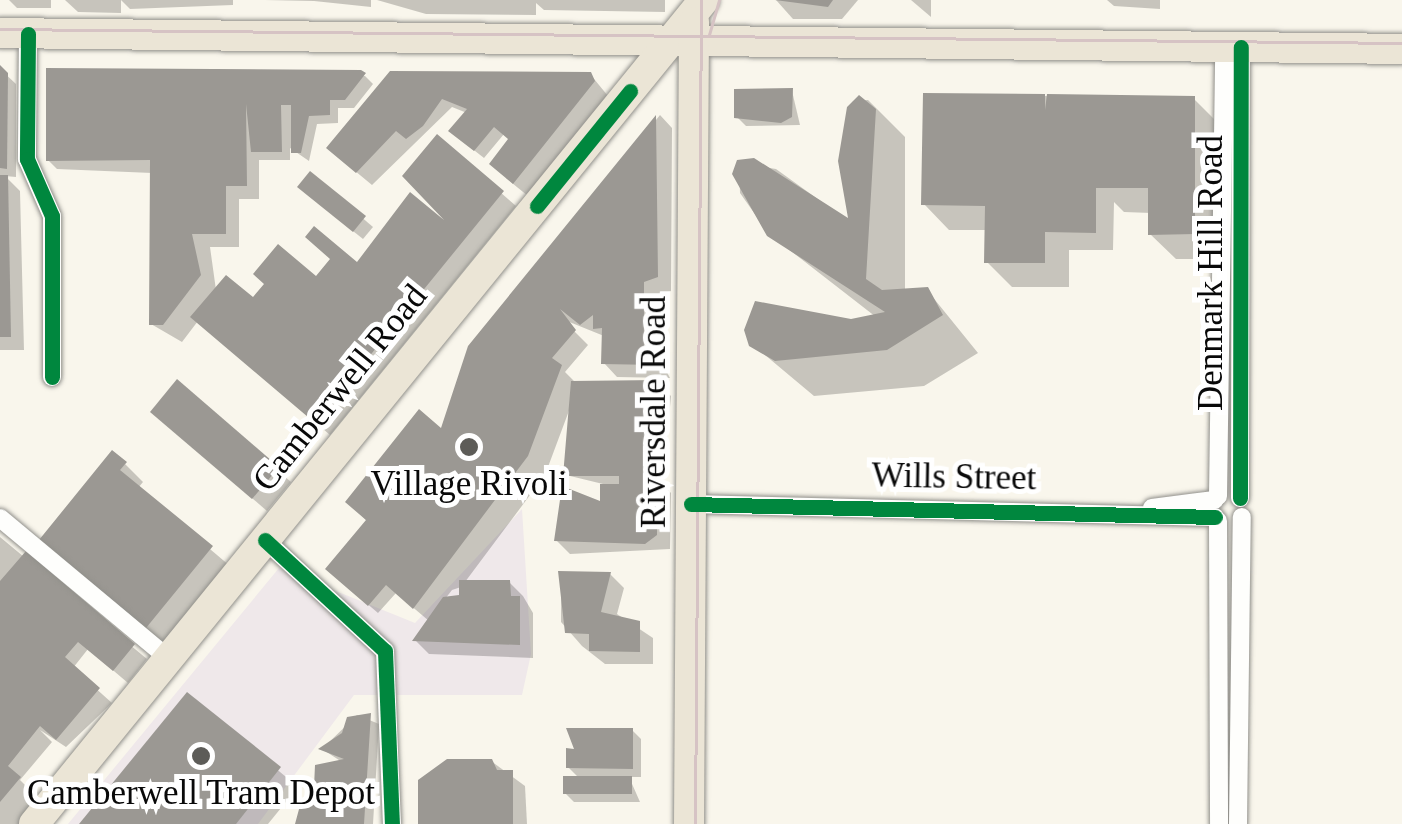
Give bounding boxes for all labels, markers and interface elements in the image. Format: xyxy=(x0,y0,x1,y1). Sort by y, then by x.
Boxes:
street label: Denmark Hill Road xyxy=(1190,135,1232,411)
street label: Camberwell Road xyxy=(244,276,436,500)
street label: Riversdale Road xyxy=(633,296,675,528)
marker: Village Rivoli xyxy=(458,436,480,458)
street label: Wills Street xyxy=(871,455,1037,499)
place label: Village Rivoli xyxy=(370,463,568,505)
marker: Camberwell Tram Depot xyxy=(190,745,212,767)
place label: Camberwell Tram Depot xyxy=(27,772,375,814)

